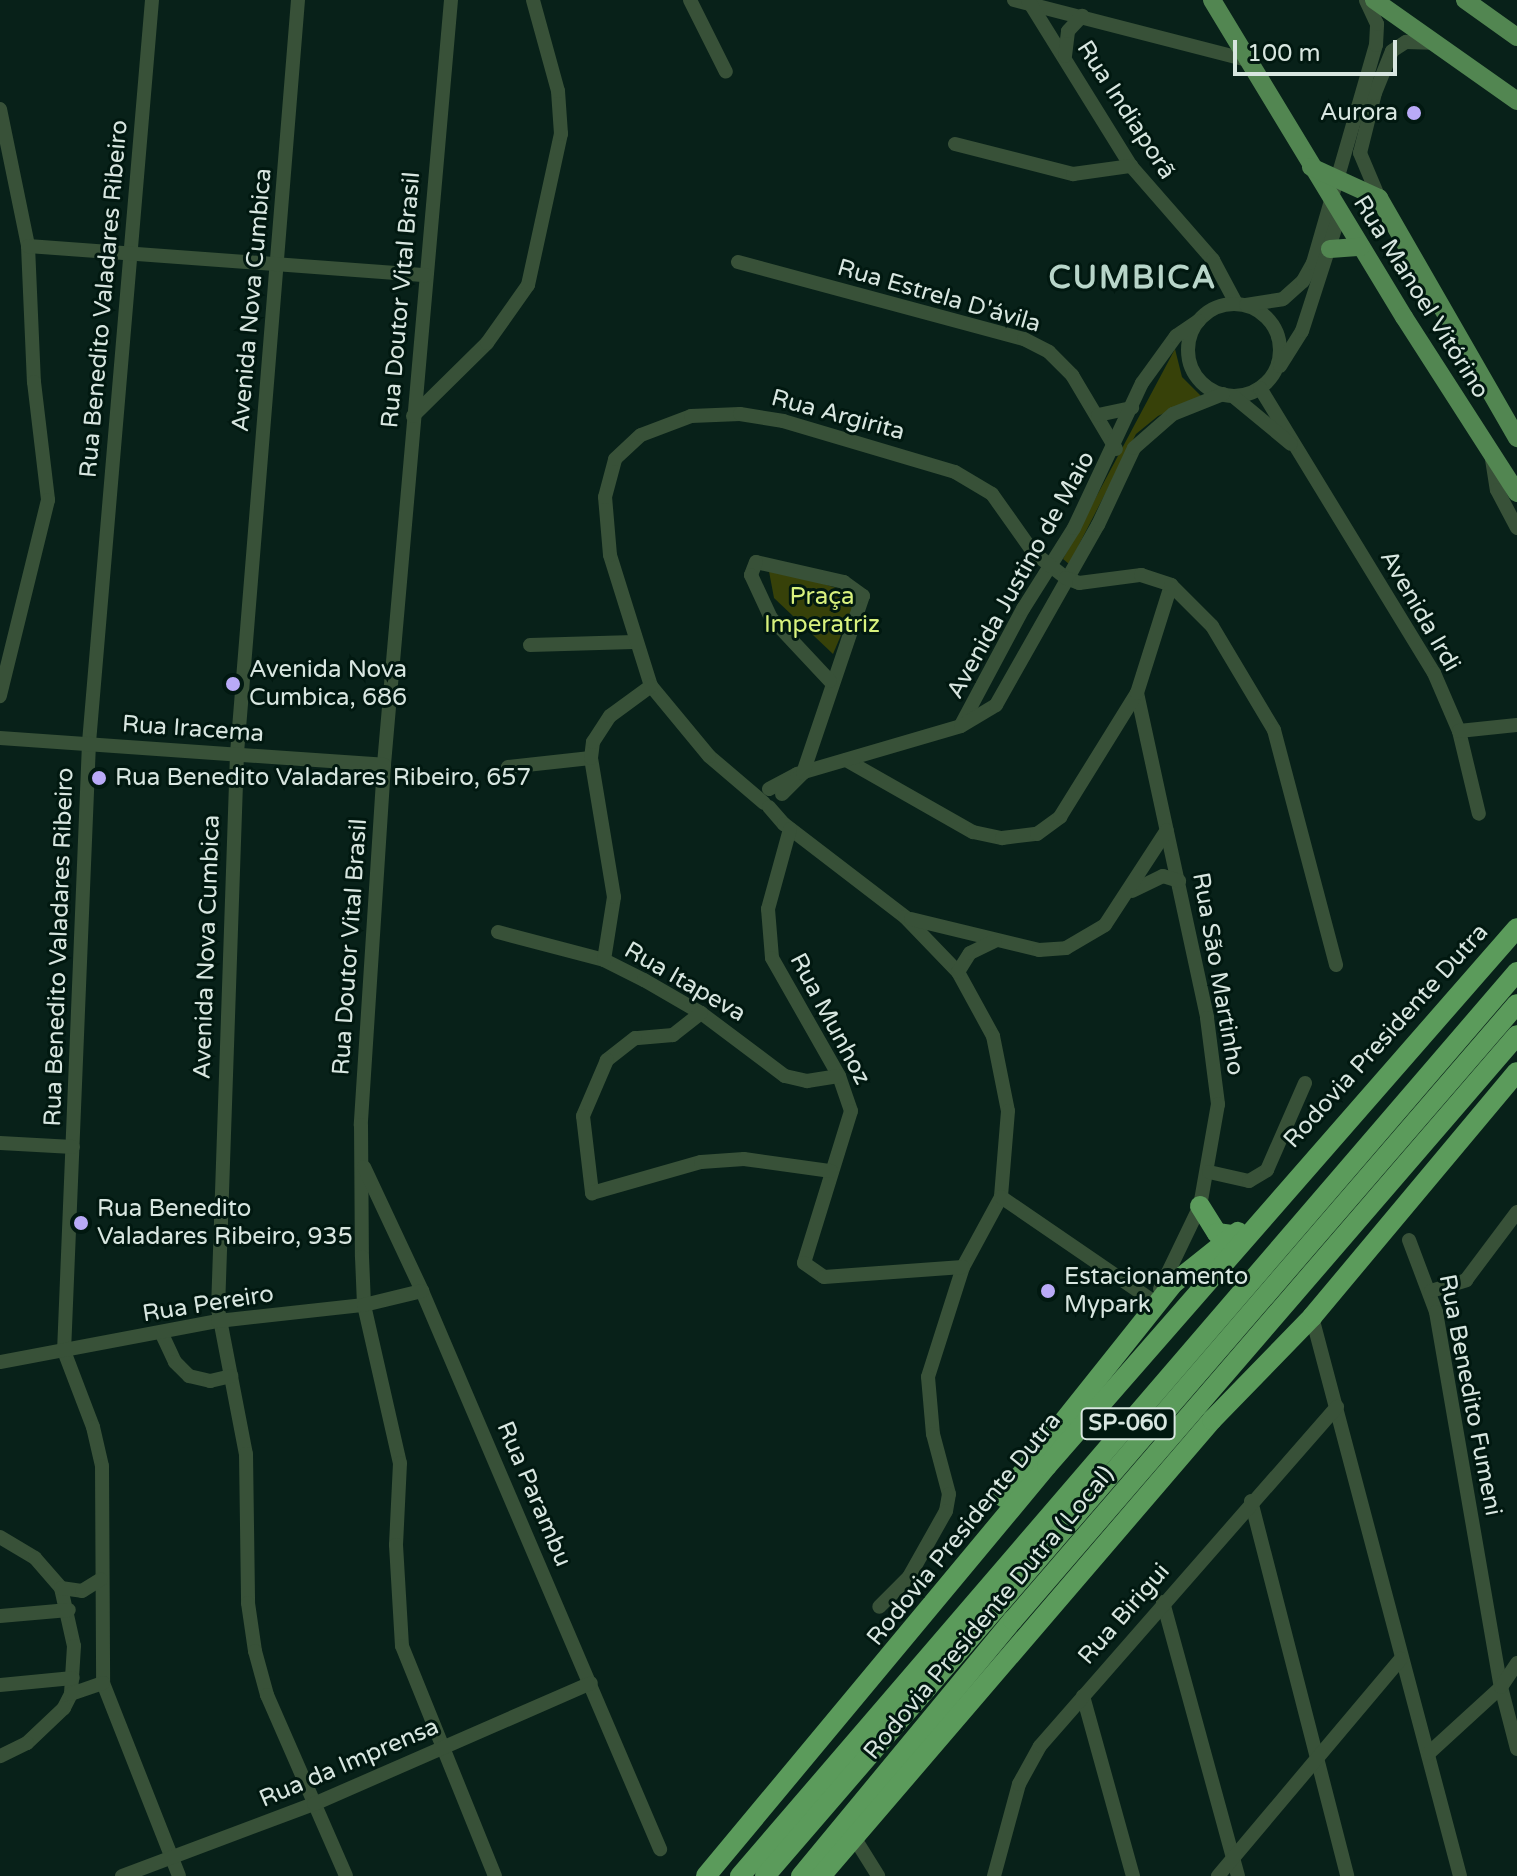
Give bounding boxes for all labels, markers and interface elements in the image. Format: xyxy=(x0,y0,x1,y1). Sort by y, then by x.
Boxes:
scale bar xyxy=(1237,24,1401,74)
street label: Rua Indiaporã xyxy=(1070,35,1182,185)
text: 100 m xyxy=(1247,39,1321,68)
place label: Aurora xyxy=(1320,99,1398,127)
marker: Aurora xyxy=(1405,104,1423,122)
street label: Rua Benedito Valadares Ribeiro xyxy=(74,119,134,479)
street label: Avenida Nova Cumbica xyxy=(226,167,278,433)
street label: Rua Doutor Vital Brasil xyxy=(375,171,427,429)
street label: Rua Manoel Vitórino xyxy=(1347,190,1495,404)
street label: Rua Estrela D'ávila xyxy=(834,253,1044,339)
district label: CUMBICA xyxy=(1049,259,1217,297)
street label: Rua Argirita xyxy=(768,383,908,447)
street label: Avenida Justino de Maio xyxy=(941,446,1101,704)
street label: Avenida Irdi xyxy=(1374,545,1466,677)
park label: Praça Imperatriz xyxy=(764,583,880,639)
place label: Avenida Nova Cumbica, 686 xyxy=(249,656,407,712)
marker: Avenida Nova Cumbica, 686 xyxy=(224,675,242,693)
street label: Rua Iracema xyxy=(121,710,265,748)
place label: Rua Benedito Valadares Ribeiro, 657 xyxy=(115,764,531,792)
street label: Rua Benedito Valadares Ribeiro xyxy=(38,767,80,1127)
marker: Rua Benedito Valadares Ribeiro, 657 xyxy=(90,769,108,787)
street label: Avenida Nova Cumbica xyxy=(188,814,226,1080)
street label: Rua Doutor Vital Brasil xyxy=(327,818,373,1076)
street label: Rua São Martinho xyxy=(1186,870,1250,1078)
street label: Rodovia Presidente Dutra xyxy=(1278,918,1494,1154)
street label: Rua Itapeva xyxy=(619,936,751,1028)
street label: Rua Munhoz xyxy=(783,948,877,1090)
place label: Rua Benedito Valadares Ribeiro, 935 xyxy=(97,1195,353,1251)
marker: Rua Benedito Valadares Ribeiro, 935 xyxy=(72,1214,90,1232)
place label: Estacionamento Mypark xyxy=(1064,1263,1248,1319)
street label: Rua Benedito Fumeni xyxy=(1432,1272,1508,1518)
street label: Rua Pereiro xyxy=(140,1279,276,1329)
marker: Estacionamento Mypark xyxy=(1039,1282,1057,1300)
road number: SP-060 xyxy=(1080,1406,1176,1442)
street label: Rodovia Presidente Dutra xyxy=(861,1407,1067,1651)
street label: Rua Parambu xyxy=(490,1417,578,1571)
street label: Rodovia Presidente Dutra (Local) xyxy=(858,1460,1120,1766)
street label: Rua Birigui xyxy=(1072,1557,1176,1671)
street label: Rua da Imprensa xyxy=(255,1712,443,1814)

